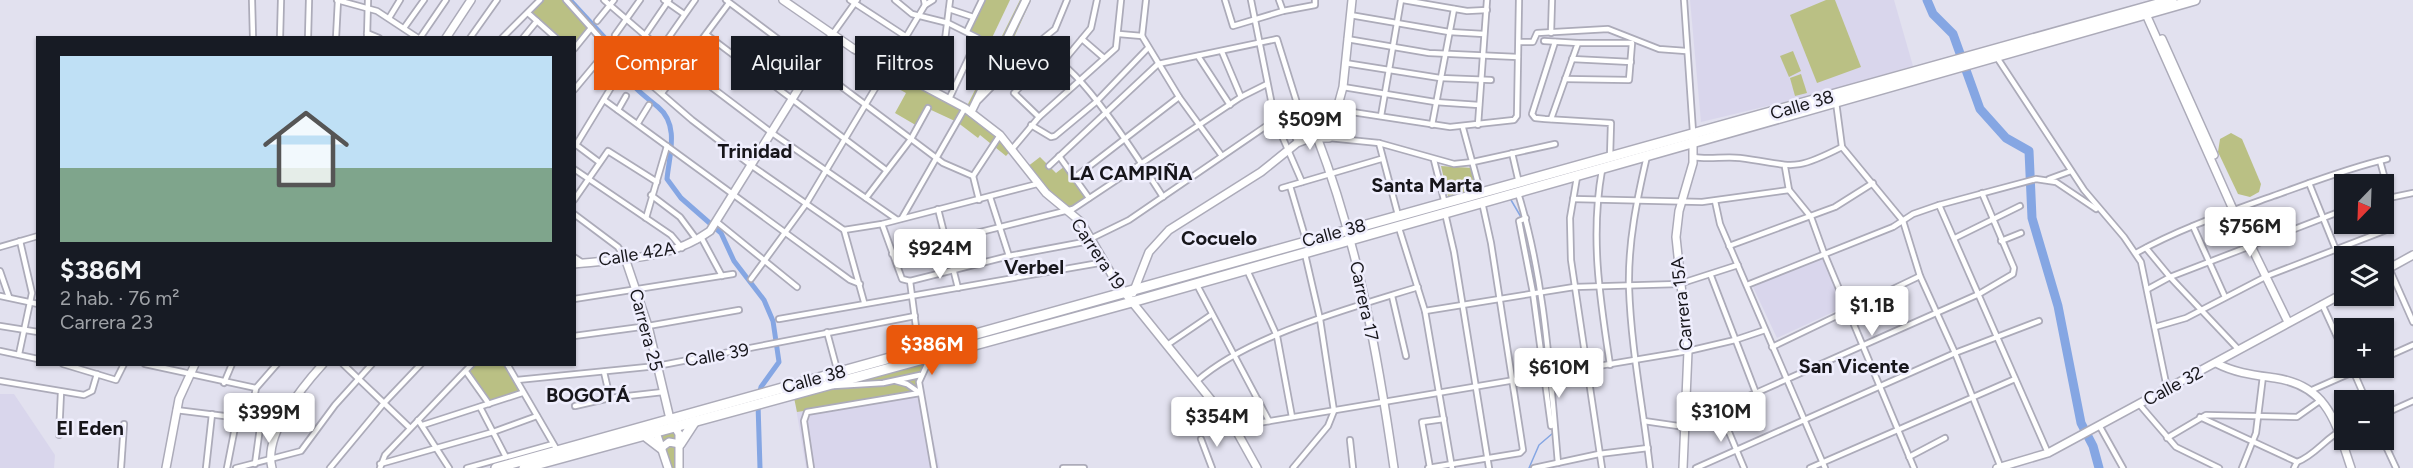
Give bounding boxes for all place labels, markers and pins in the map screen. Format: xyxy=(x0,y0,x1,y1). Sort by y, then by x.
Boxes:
pin: $509M xyxy=(1268,100,1352,151)
pin: $756M xyxy=(2208,207,2292,258)
pin: $924M xyxy=(898,229,982,280)
pin: $1.1B xyxy=(1830,286,1914,337)
pin: $386M xyxy=(890,325,974,376)
pin: $610M xyxy=(1517,348,1601,399)
pin: $310M xyxy=(1679,392,1763,443)
pin: $399M xyxy=(227,393,311,444)
pin: $354M xyxy=(1175,397,1259,448)

